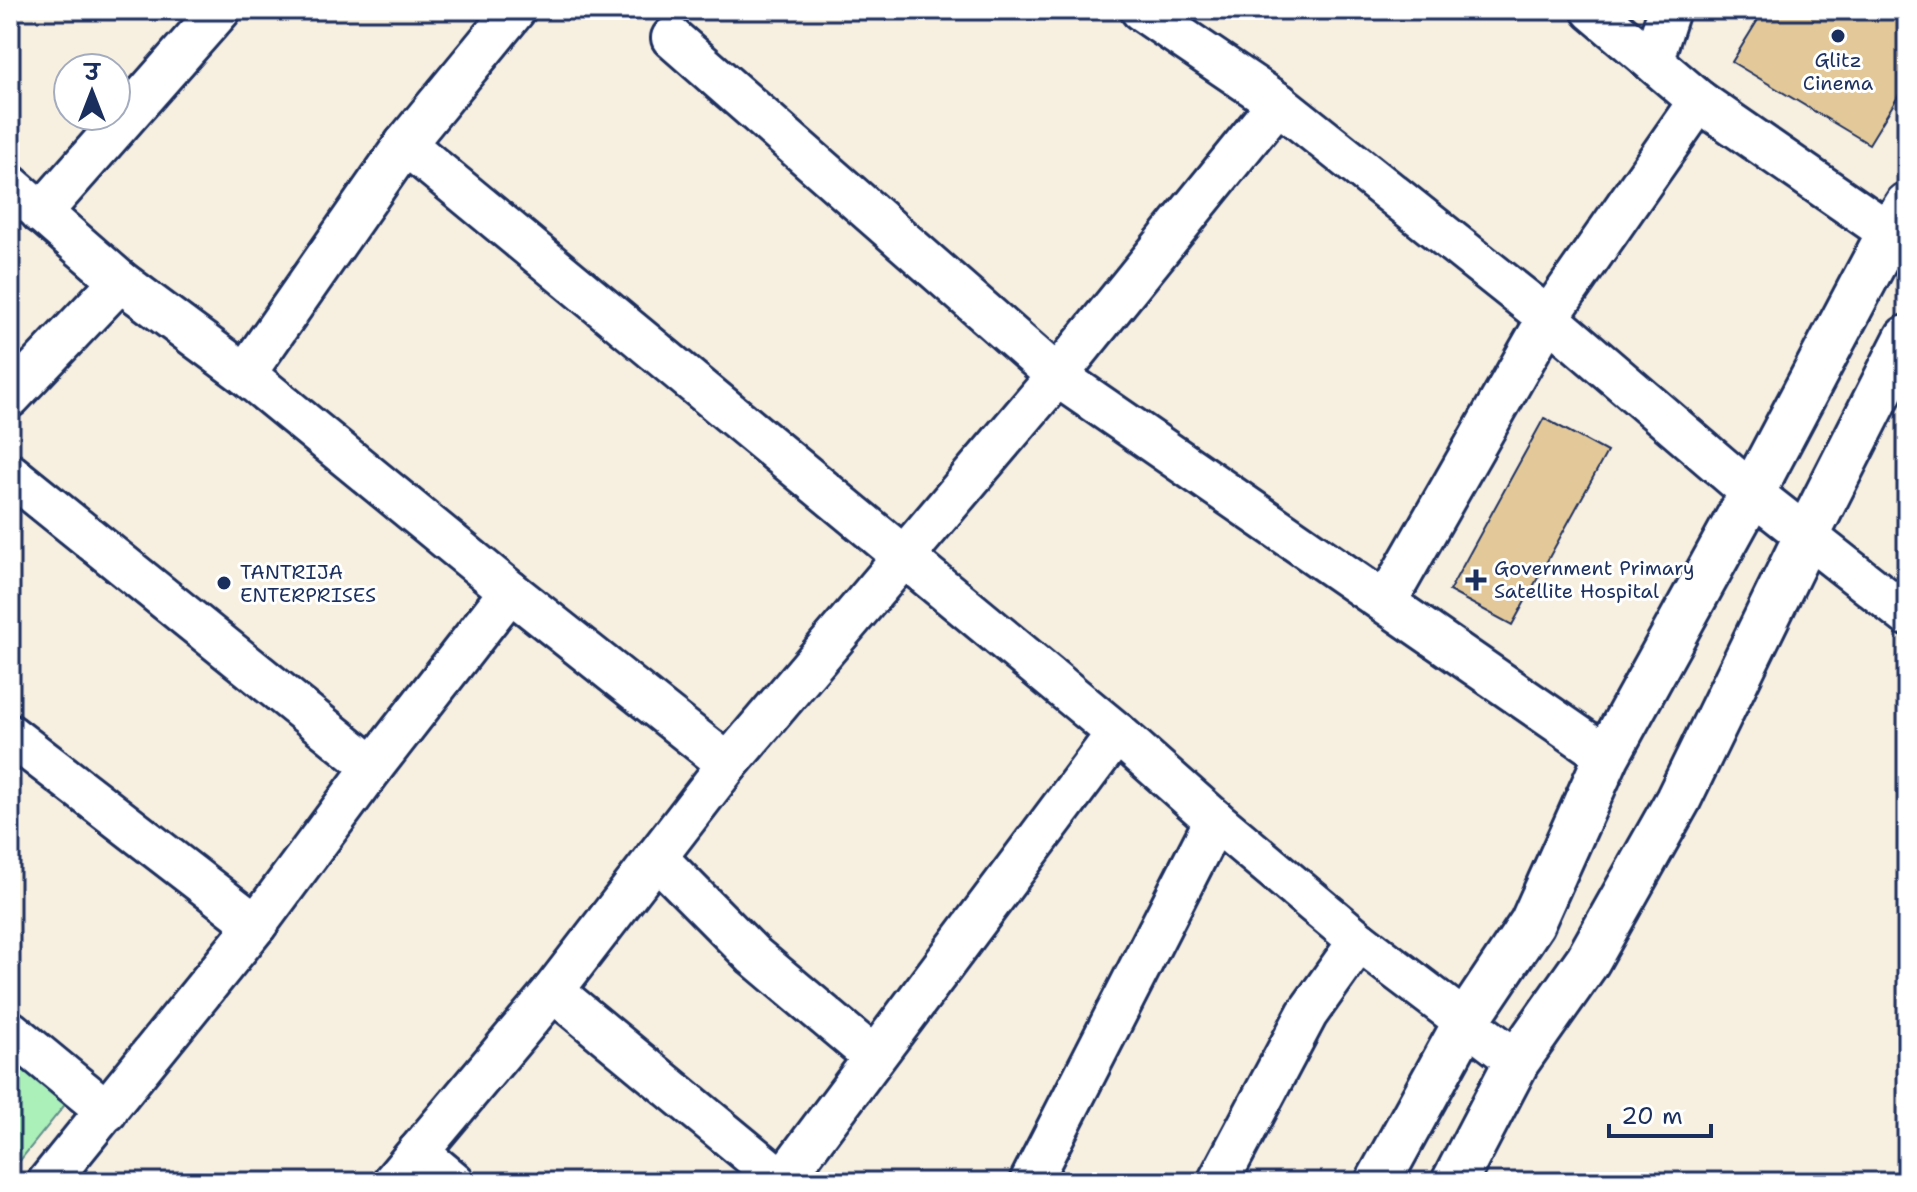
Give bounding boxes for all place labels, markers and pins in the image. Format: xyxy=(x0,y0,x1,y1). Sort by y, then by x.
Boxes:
marker: Glitz Cinema xyxy=(1829,27,1847,45)
place label: Glitz Cinema xyxy=(1803,47,1874,96)
place label: Government Primary Satellite Hospital xyxy=(1494,555,1694,604)
place label: TANTRIJA ENTERPRISES xyxy=(240,559,376,608)
marker: Government Primary Satellite Hospital xyxy=(1465,569,1487,591)
marker: TANTRIJA ENTERPRISES xyxy=(215,574,233,592)

